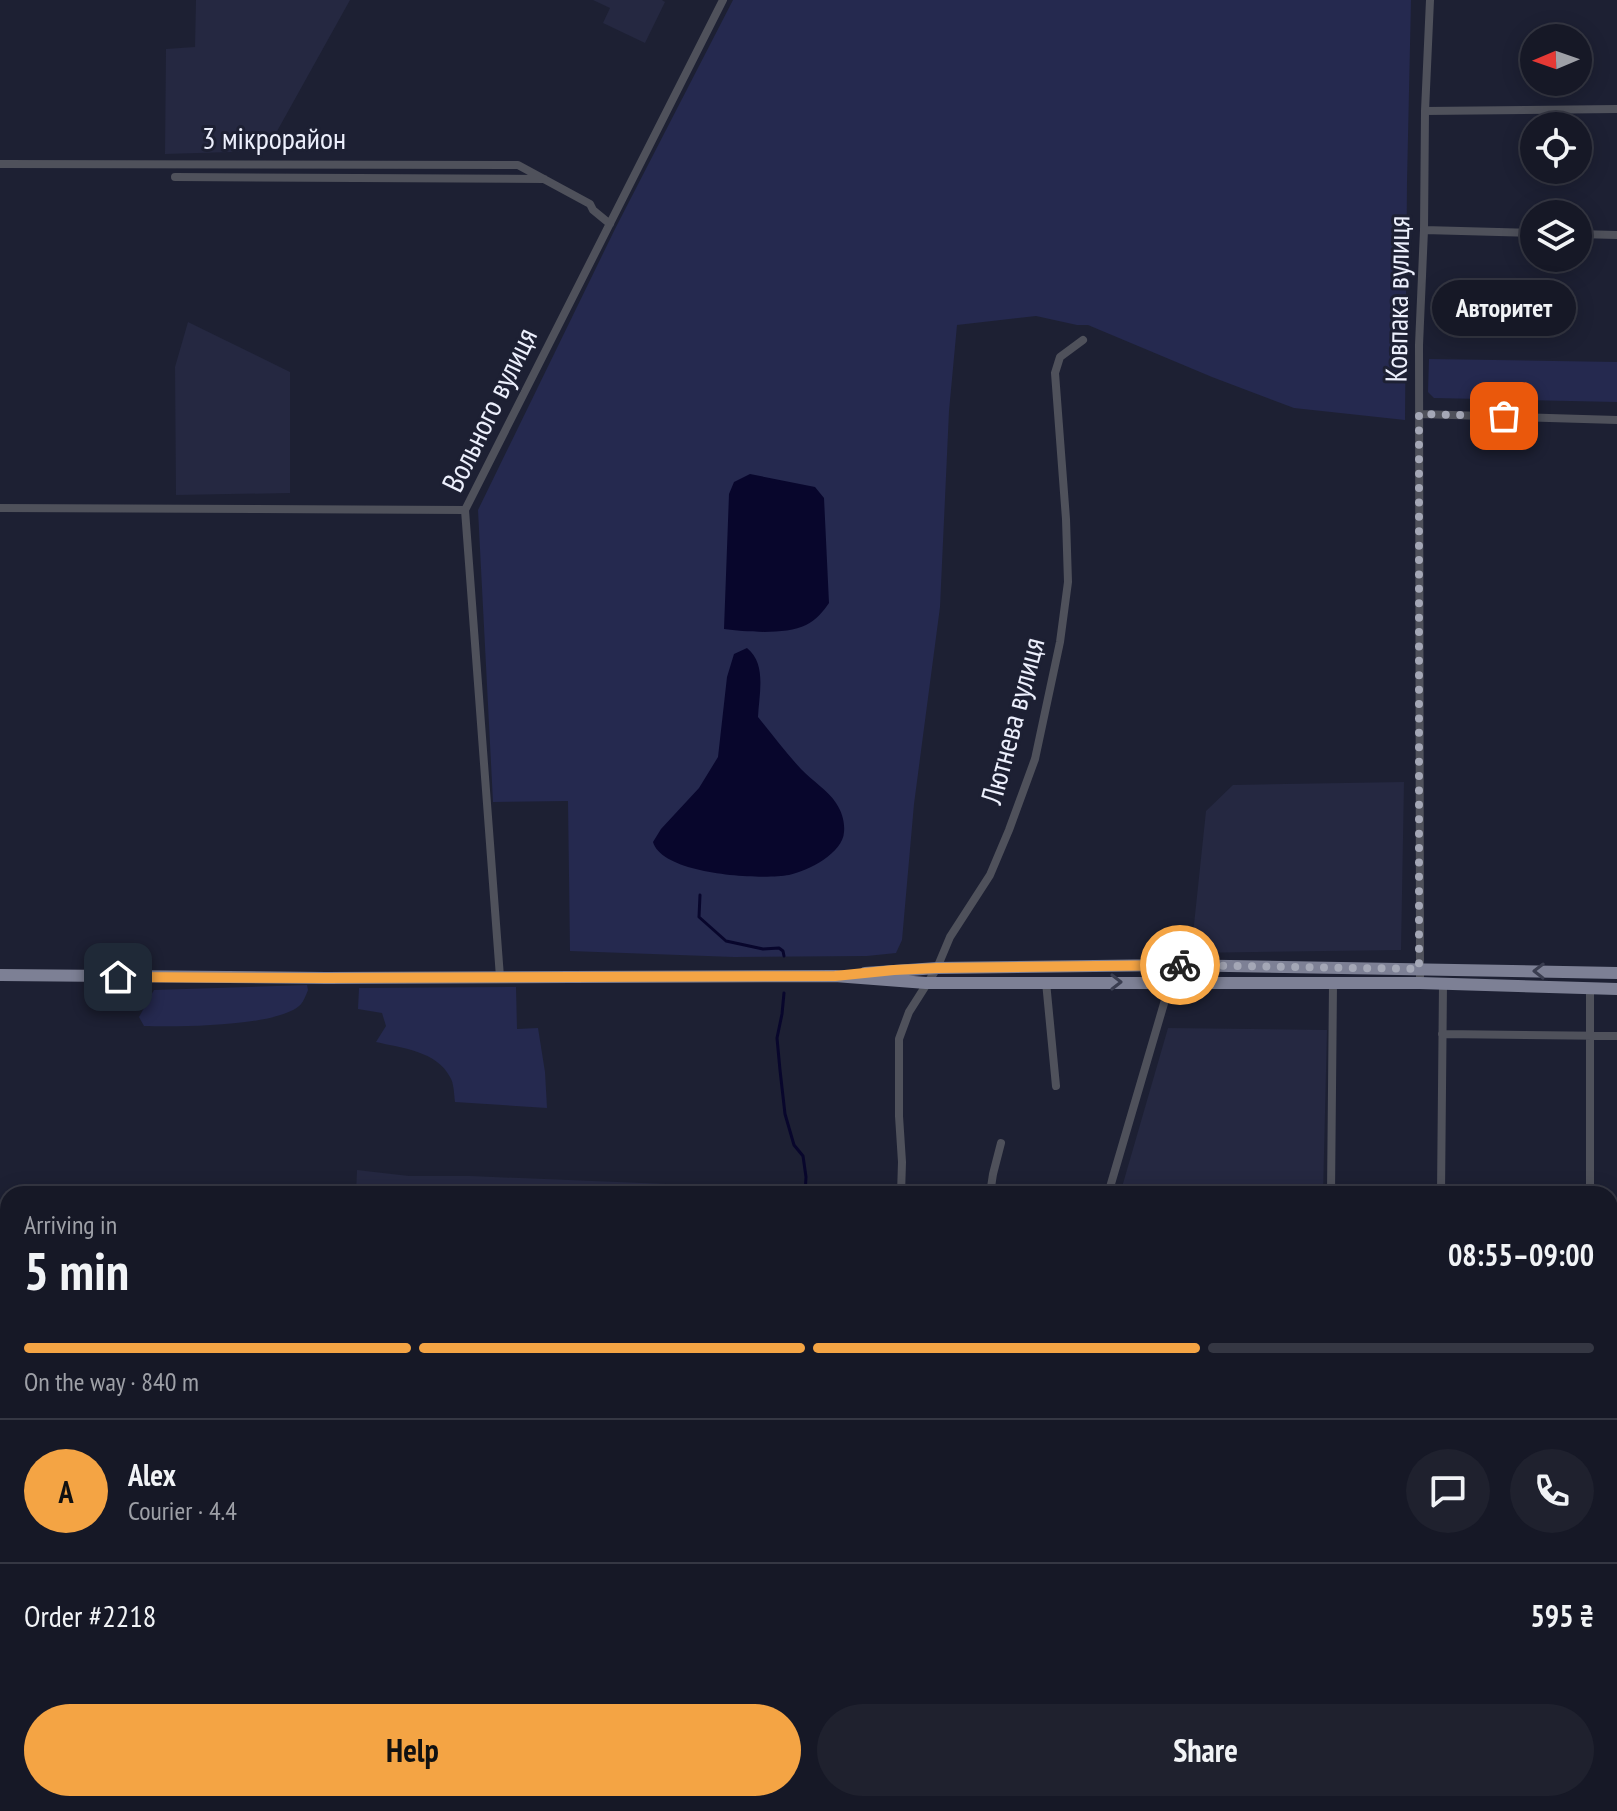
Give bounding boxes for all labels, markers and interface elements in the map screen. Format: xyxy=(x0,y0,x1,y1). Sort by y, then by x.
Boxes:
north arrow xyxy=(1520,24,1592,96)
map controls xyxy=(1520,24,1592,272)
button: locate xyxy=(1520,112,1592,184)
street label: 3 мікрорайон xyxy=(202,118,346,157)
button: layers xyxy=(1520,200,1592,272)
street label: Ковпака вулиця xyxy=(1376,215,1417,383)
callout: Авторитет xyxy=(1432,280,1576,336)
text: Авторитет xyxy=(1456,291,1552,324)
street label: Вольного вулиця xyxy=(432,321,545,498)
pin xyxy=(1470,382,1538,450)
icon: bag xyxy=(1482,394,1526,438)
street label: Лютнева вулиця xyxy=(970,633,1052,809)
courier xyxy=(1140,925,1220,1005)
pin xyxy=(84,943,152,1011)
icon: bike xyxy=(1158,943,1202,987)
icon: home xyxy=(96,955,140,999)
one-way arrow xyxy=(1532,963,1545,980)
one-way arrow xyxy=(1110,973,1123,991)
text: Arriving in xyxy=(24,1208,117,1241)
text: 08:55–09:00 xyxy=(1448,1235,1594,1274)
text: 5 min xyxy=(24,1237,129,1304)
text: On the way · 840 m xyxy=(24,1365,199,1398)
button: chat xyxy=(1406,1449,1490,1533)
button: phone xyxy=(1510,1449,1594,1533)
text: Alex xyxy=(128,1455,176,1494)
text: A xyxy=(58,1472,74,1511)
text: Courier · 4.4 xyxy=(128,1494,237,1527)
text: Order #2218 xyxy=(24,1596,156,1635)
text: 595 ₴ xyxy=(1530,1596,1594,1635)
button: Help xyxy=(24,1704,801,1796)
button: Share xyxy=(817,1704,1594,1796)

